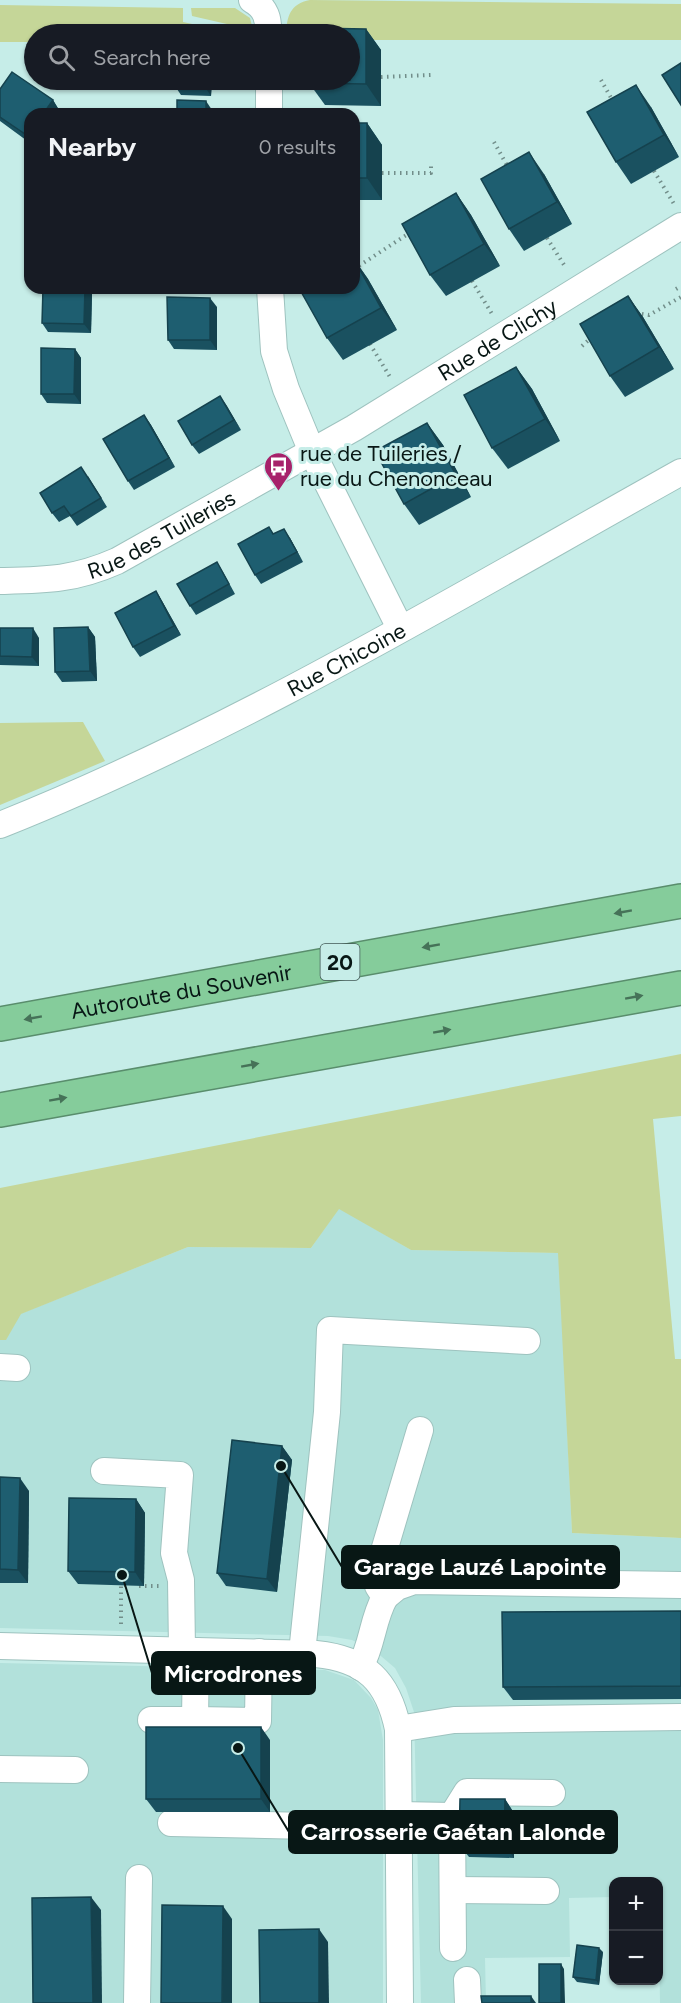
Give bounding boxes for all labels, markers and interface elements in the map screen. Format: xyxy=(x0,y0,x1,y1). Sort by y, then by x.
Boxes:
search box xyxy=(24,24,360,90)
icon: search xyxy=(45,41,78,74)
text: Search here xyxy=(93,44,211,71)
text: Nearby xyxy=(48,131,136,163)
text: 0 results xyxy=(259,135,336,159)
street label: Rue de Clichy xyxy=(433,292,562,386)
place label: rue de Tuileries / rue du Chenonceau xyxy=(300,440,493,492)
bus stop icon: rue de Tuileries / rue du Chenonceau xyxy=(263,450,295,492)
street label: Rue des Tuileries xyxy=(84,484,240,585)
street label: Rue Chicoine xyxy=(282,616,410,702)
one-way arrow xyxy=(614,907,633,916)
one-way arrow xyxy=(422,942,441,951)
road number: 20 xyxy=(320,944,360,980)
street label: Autoroute du Souvenir xyxy=(69,958,294,1024)
one-way arrow xyxy=(624,992,643,1001)
one-way arrow xyxy=(23,1014,42,1023)
one-way arrow xyxy=(432,1026,451,1035)
one-way arrow xyxy=(240,1060,259,1069)
one-way arrow xyxy=(48,1095,67,1104)
callout: Garage Lauzé Lapointe xyxy=(342,1546,619,1588)
text: Garage Lauzé Lapointe xyxy=(354,1552,606,1581)
callout: Microdrones xyxy=(152,1652,315,1694)
text: Microdrones xyxy=(164,1659,302,1688)
callout: Carrosserie Gaétan Lalonde xyxy=(289,1811,617,1853)
text: Carrosserie Gaétan Lalonde xyxy=(301,1817,605,1846)
map controls xyxy=(609,1877,663,1985)
button: + xyxy=(609,1877,663,1931)
button: − xyxy=(609,1931,663,1985)

